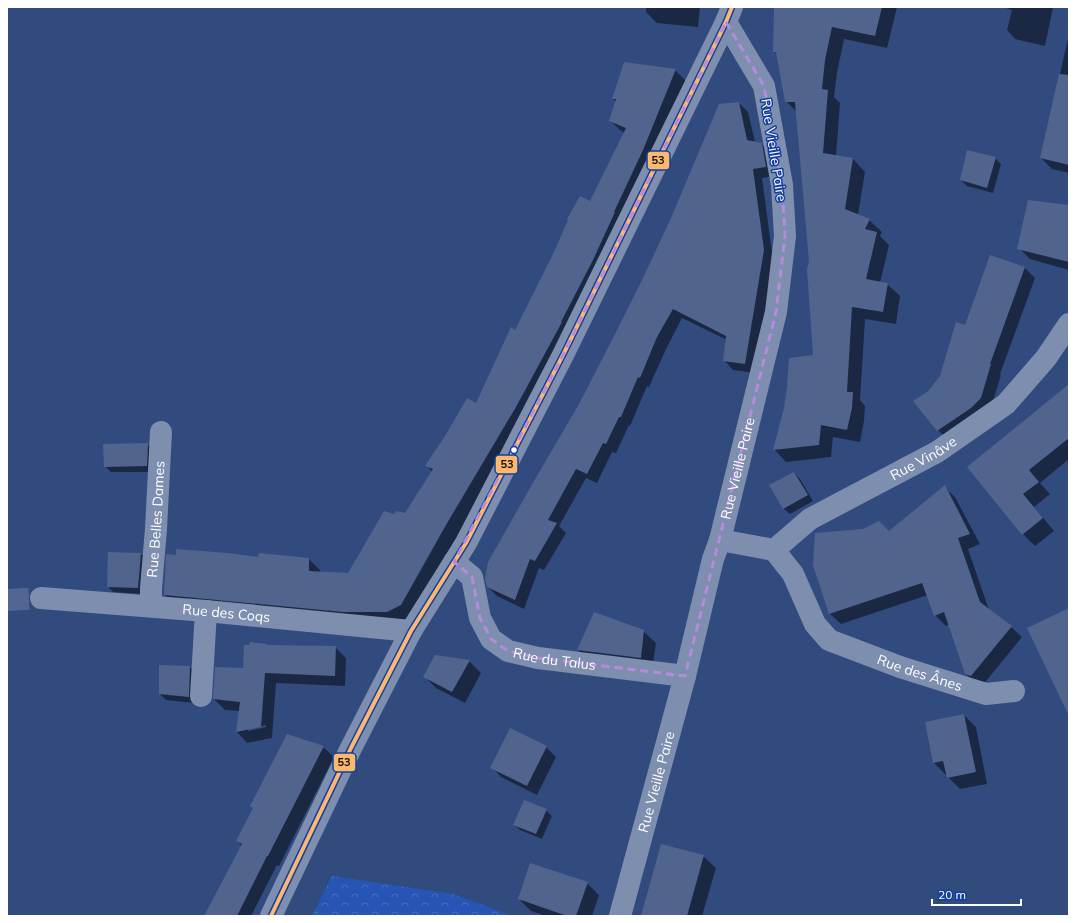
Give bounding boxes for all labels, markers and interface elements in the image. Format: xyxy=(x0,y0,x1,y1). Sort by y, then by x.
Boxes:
street label: Rue Vieille Paire xyxy=(757,97,791,203)
line badge: 53 xyxy=(647,151,670,170)
text: 53 xyxy=(651,153,665,167)
street label: Rue Vieille Paire xyxy=(716,416,759,521)
street label: Rue Vinâve xyxy=(887,432,960,484)
unlabelled marker xyxy=(509,445,519,455)
line badge: 53 xyxy=(495,455,518,474)
text: 53 xyxy=(500,457,514,471)
street label: Rue Belles Dames xyxy=(143,460,169,578)
street label: Rue des Coqs xyxy=(182,600,271,626)
street label: Rue du Talus xyxy=(511,644,597,674)
street label: Rue des Ânes xyxy=(875,650,965,695)
street label: Rue Vieille Paire xyxy=(634,729,679,835)
line badge: 53 xyxy=(333,753,356,772)
text: 53 xyxy=(337,755,351,769)
scale bar xyxy=(932,881,1021,907)
text: 20 m xyxy=(938,887,966,902)

